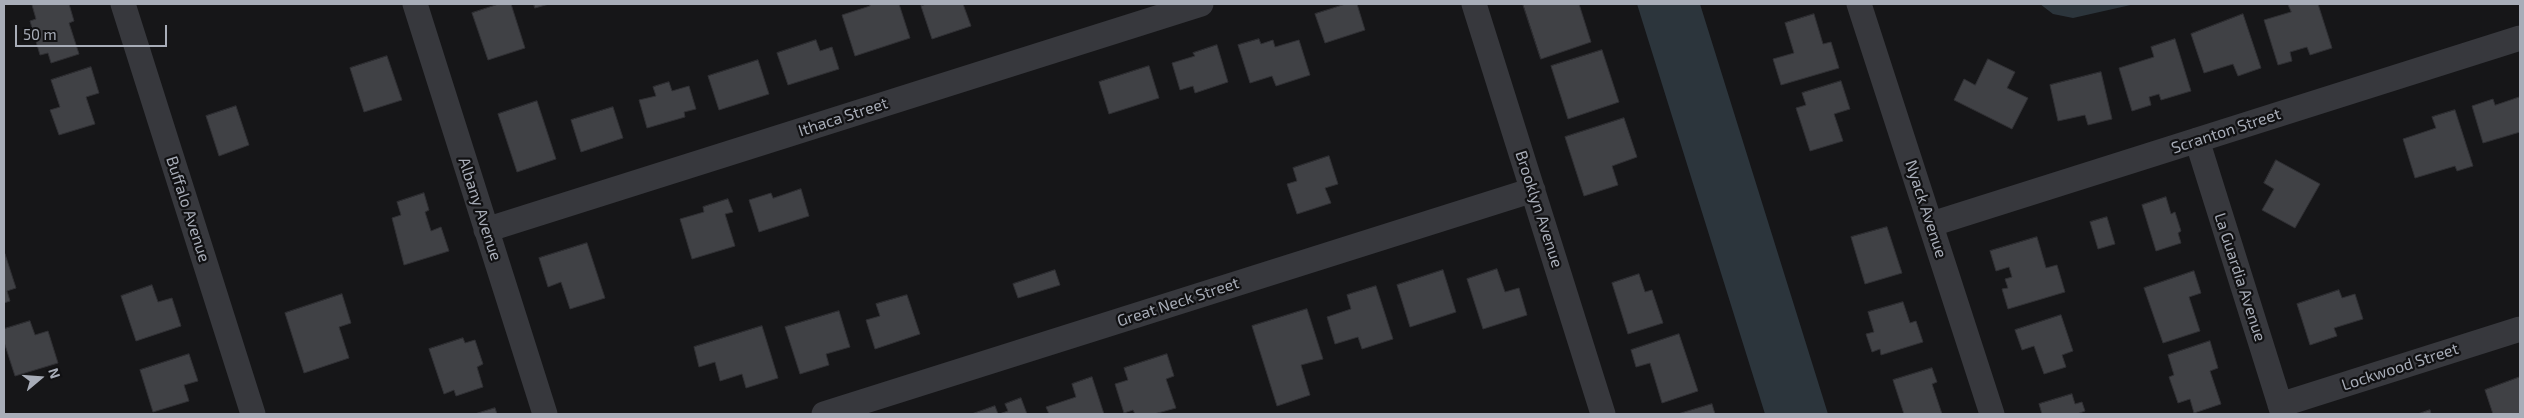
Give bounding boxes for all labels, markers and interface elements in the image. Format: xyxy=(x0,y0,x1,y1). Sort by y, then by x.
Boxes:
scale bar xyxy=(18,15,170,47)
text: 50 m xyxy=(23,25,57,43)
street label: Ithaca Street xyxy=(796,93,890,141)
street label: Scranton Street xyxy=(2169,104,2283,158)
street label: Brooklyn Avenue xyxy=(1511,148,1567,270)
street label: Buffalo Avenue xyxy=(162,154,214,264)
street label: Albany Avenue xyxy=(454,155,506,263)
street label: Nyack Avenue xyxy=(1901,158,1951,260)
street label: La Guardia Avenue xyxy=(2210,210,2270,344)
street label: Great Neck Street xyxy=(1115,273,1241,331)
street label: Lockwood Street xyxy=(2339,339,2461,395)
north arrow xyxy=(15,353,65,403)
text: N xyxy=(45,366,64,381)

